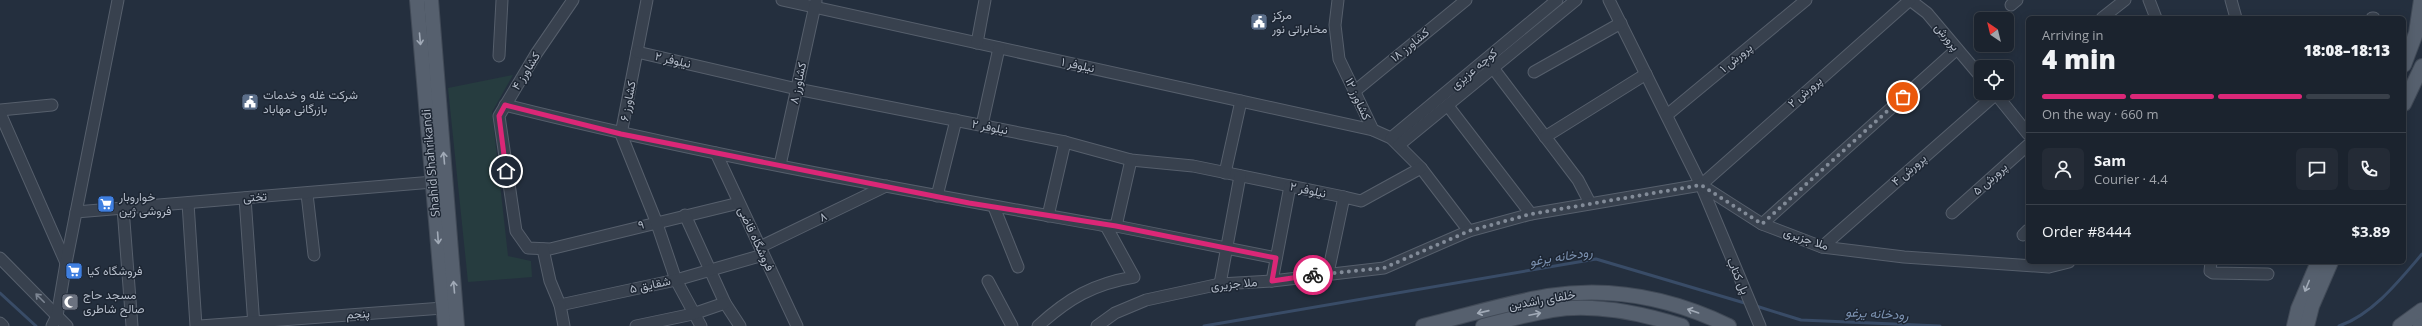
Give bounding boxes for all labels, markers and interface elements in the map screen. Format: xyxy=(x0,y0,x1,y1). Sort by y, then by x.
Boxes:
place label: مرکز مخابراتی نور xyxy=(1271,6,1327,37)
public building icon: مرکز مخابراتی نور xyxy=(1249,12,1269,32)
north arrow xyxy=(1974,12,2014,52)
map controls xyxy=(1974,12,2014,100)
street label: پرورش xyxy=(1931,19,1964,54)
street label: کشاورز ۱۸ xyxy=(1387,24,1433,66)
text: Arriving in xyxy=(2042,26,2104,44)
one-way arrow xyxy=(417,32,424,45)
street label: پرورش ۱ xyxy=(1716,39,1756,76)
text: 18:08–18:13 xyxy=(2304,40,2390,60)
text: 4 min xyxy=(2042,41,2116,77)
street label: کوچه عزیزی xyxy=(1447,44,1501,93)
street label: نیلوفر ۲ xyxy=(653,47,693,72)
street label: کشاورز ۴ xyxy=(507,48,544,93)
street label: نیلوفر ۱ xyxy=(1060,53,1096,76)
button: locate xyxy=(1974,60,2014,100)
street label: کشاورز ۸ xyxy=(785,61,810,105)
street label: پرورش ۲ xyxy=(1784,72,1826,111)
street label: کشاورز ۱۲ xyxy=(1341,75,1376,123)
street label: کشاورز ۶ xyxy=(615,79,640,123)
pin xyxy=(1886,80,1920,114)
place label: شرکت غله و خدمات بازرگانی مهاباد xyxy=(263,86,358,117)
icon: bag xyxy=(1892,86,1914,108)
public building icon: شرکت غله و خدمات بازرگانی مهاباد xyxy=(240,92,260,112)
text: On the way · 660 m xyxy=(2042,105,2158,123)
street label: Shahid Shahrikandi xyxy=(417,108,444,218)
street label: نیلوفر ۲ xyxy=(971,115,1010,138)
button: person xyxy=(2042,148,2084,190)
button: chat xyxy=(2296,148,2338,190)
button: phone xyxy=(2348,148,2390,190)
street label: پرورش ۴ xyxy=(1888,150,1930,190)
text: Sam xyxy=(2094,150,2126,170)
one-way arrow xyxy=(440,152,447,165)
pin xyxy=(489,154,523,188)
street label: پرورش ۵ xyxy=(1969,158,2011,199)
icon: home xyxy=(495,160,517,182)
text: Courier · 4.4 xyxy=(2094,170,2168,188)
street label: نیلوفر ۲ xyxy=(1289,177,1328,202)
street label: تختی xyxy=(242,187,268,206)
place label: خواروبار فروشی ژین xyxy=(118,188,172,219)
supermarket icon: خواروبار فروشی ژین xyxy=(96,194,116,214)
street label: فروشگاه قاضی xyxy=(734,204,779,274)
street label: ۸ xyxy=(816,207,830,226)
street label: ۹ xyxy=(636,216,646,233)
text: Order #8444 xyxy=(2042,221,2131,241)
text: $3.89 xyxy=(2351,221,2390,241)
street label: ملا جزیری xyxy=(1781,223,1831,254)
one-way arrow xyxy=(434,231,442,244)
water label: رودخانه یرغو xyxy=(1528,242,1594,270)
courier xyxy=(1293,255,1333,295)
street label: پل کتاب xyxy=(1723,255,1754,297)
supermarket icon: فروشگاه کیا xyxy=(64,261,84,281)
place label: فروشگاه کیا xyxy=(87,262,143,279)
icon: bike xyxy=(1302,264,1324,286)
street label: شقایق ۵ xyxy=(628,272,672,297)
street label: ملا جزیری xyxy=(1210,273,1258,294)
one-way arrow xyxy=(2303,279,2311,291)
one-way arrow xyxy=(450,281,458,294)
street label: خلفای راشدین xyxy=(1507,285,1577,314)
place label: مسجد حاج صالح شاطری xyxy=(83,286,145,318)
mosque icon: مسجد حاج صالح شاطری xyxy=(60,292,80,312)
one-way arrow xyxy=(35,293,45,303)
water label: رودخانه یرغو xyxy=(1845,302,1910,324)
street label: پنجم xyxy=(346,304,371,323)
one-way arrow xyxy=(1687,307,1700,314)
one-way arrow xyxy=(1477,308,1490,316)
one-way arrow xyxy=(1528,309,1541,317)

